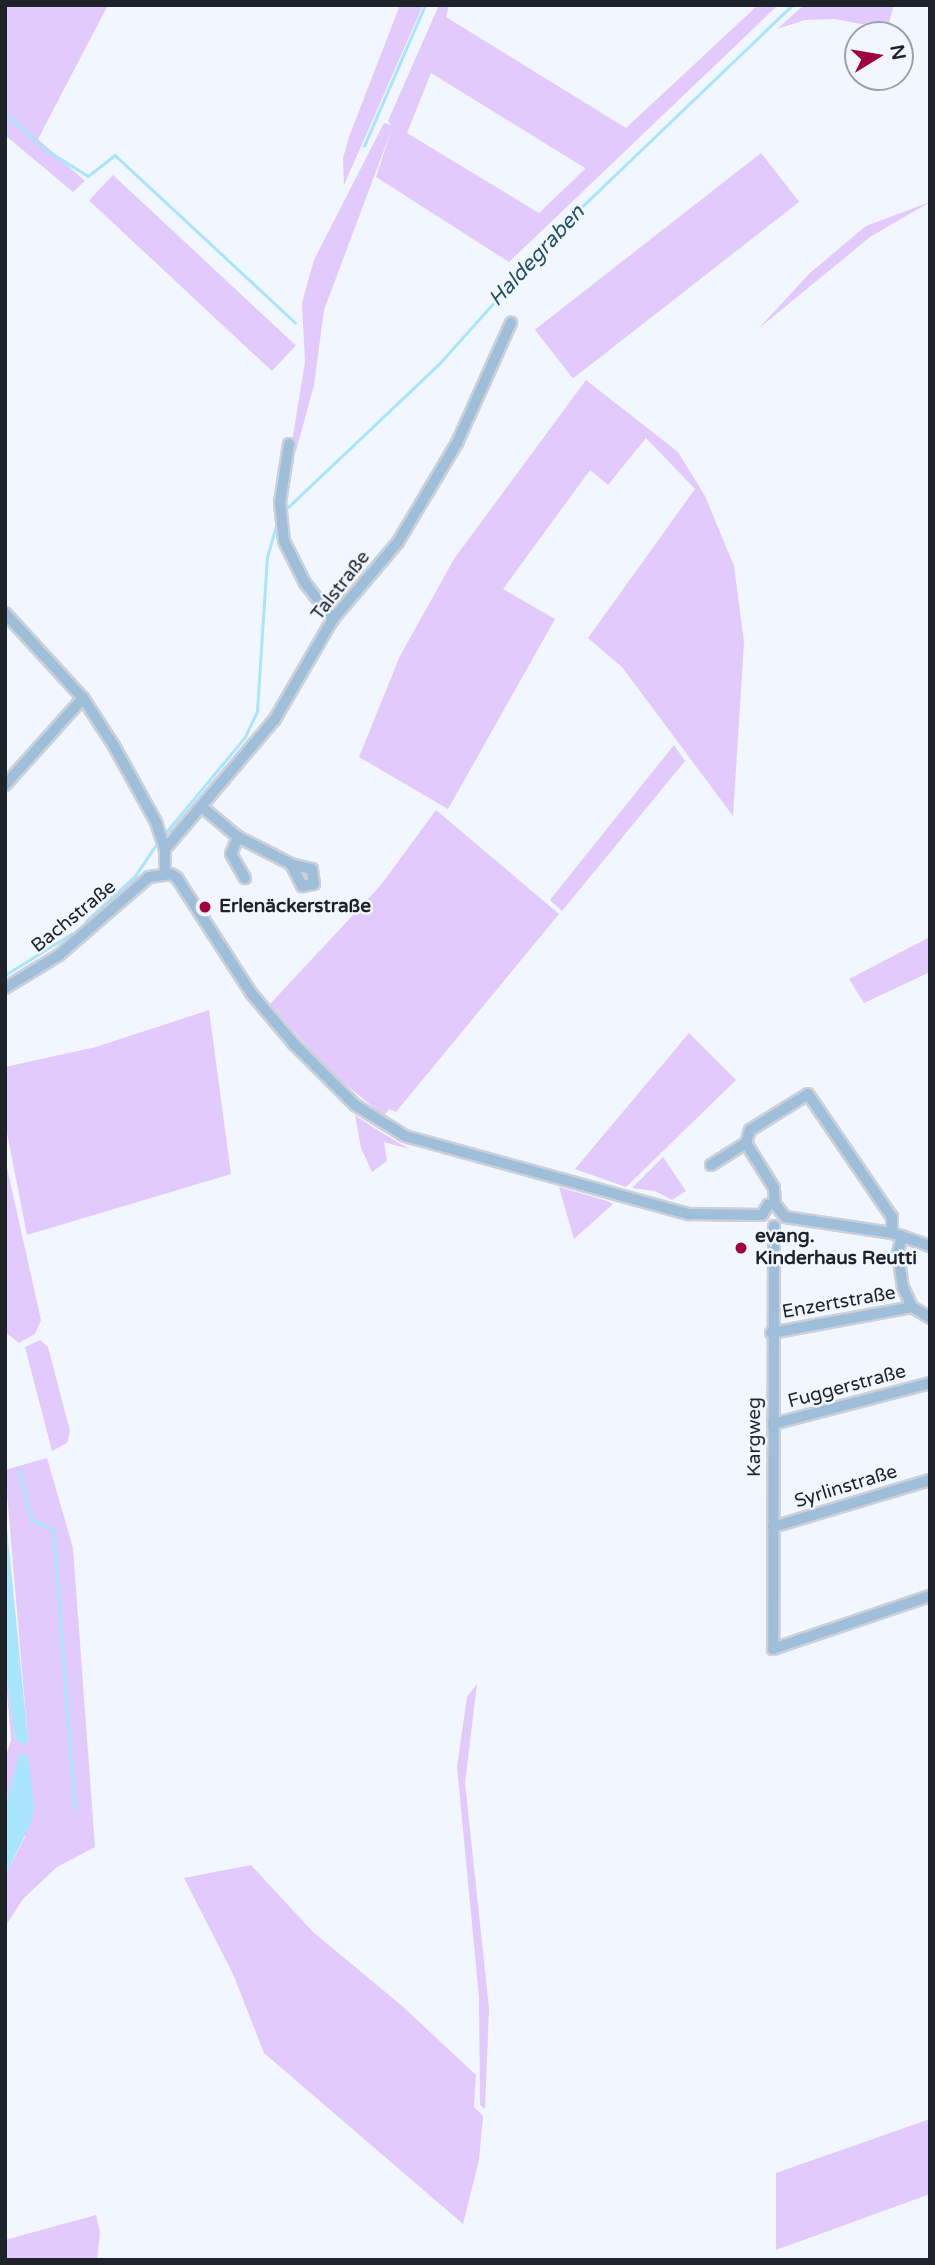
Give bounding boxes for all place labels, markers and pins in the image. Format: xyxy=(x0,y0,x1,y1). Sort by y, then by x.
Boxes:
place label: Erlenäckerstraße xyxy=(219,896,371,918)
marker: Erlenäckerstraße xyxy=(197,899,213,915)
place label: evang. Kinderhaus Reutti xyxy=(755,1226,917,1270)
marker: evang. Kinderhaus Reutti xyxy=(733,1240,749,1256)

